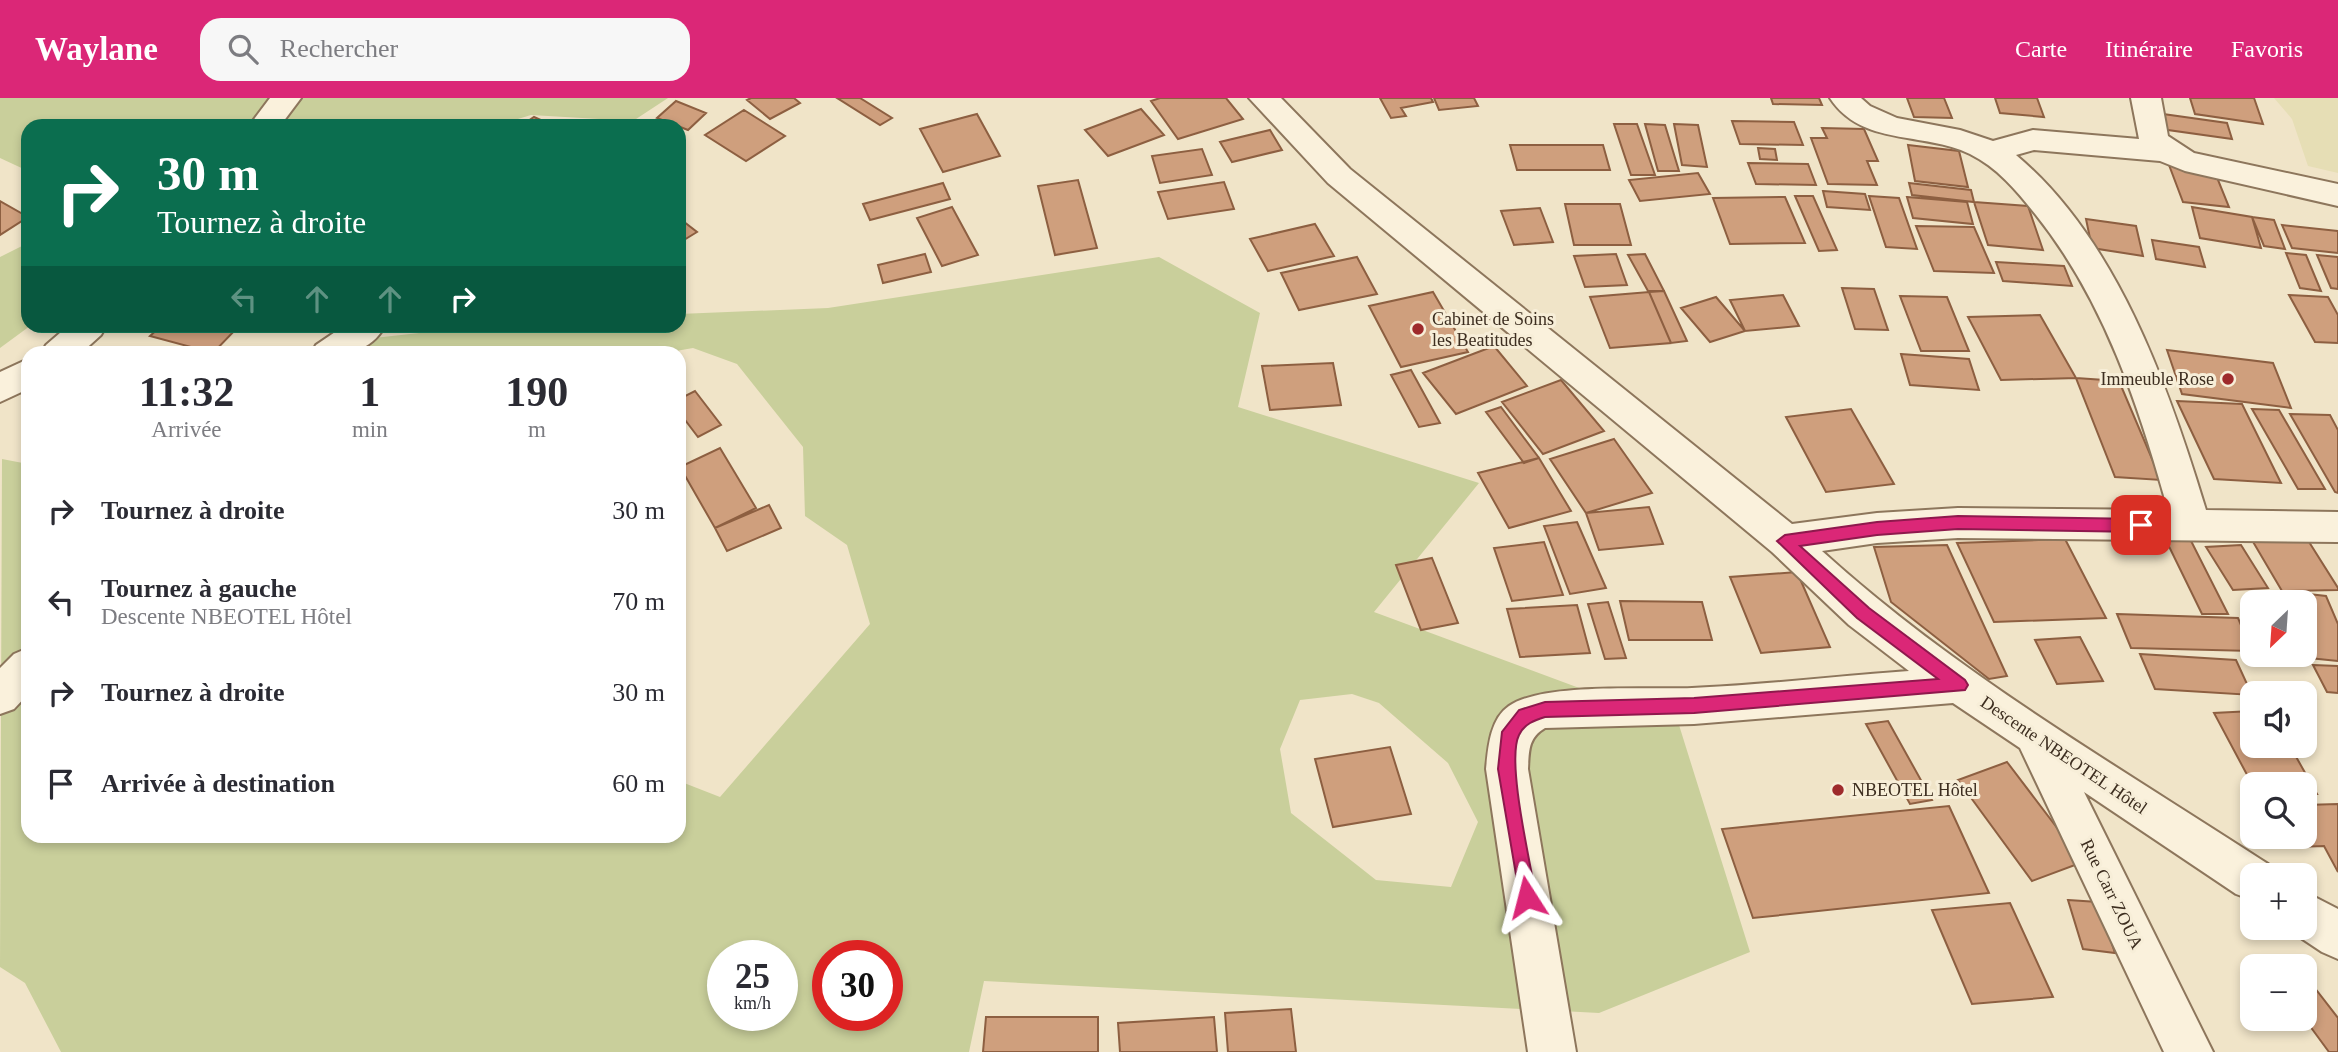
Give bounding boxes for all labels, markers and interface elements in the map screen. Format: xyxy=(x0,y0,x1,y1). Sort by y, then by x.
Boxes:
search box xyxy=(200,18,690,81)
icon: search xyxy=(224,30,262,68)
text: Waylane xyxy=(35,31,158,67)
text: Rechercher xyxy=(280,34,398,63)
text: Carte xyxy=(2015,36,2067,62)
text: Itinéraire xyxy=(2105,36,2193,62)
text: Favoris xyxy=(2231,36,2303,62)
text: 30 m xyxy=(157,146,259,201)
icon: right xyxy=(42,147,133,238)
text: Tournez à droite xyxy=(157,204,366,240)
icon: left xyxy=(225,280,263,318)
icon: ahead xyxy=(298,280,336,318)
icon: ahead xyxy=(371,280,409,318)
icon: right xyxy=(444,280,482,318)
place label: Cabinet de Soins les Beatitudes xyxy=(1432,309,1554,350)
marker: Cabinet de Soins les Beatitudes xyxy=(1410,321,1426,337)
text: 11:32 xyxy=(139,369,234,415)
text: 1 xyxy=(359,369,380,415)
text: 190 xyxy=(505,369,568,415)
place label: Immeuble Rose xyxy=(2101,369,2214,389)
marker: Immeuble Rose xyxy=(2220,371,2236,387)
text: Arrivée xyxy=(151,417,222,442)
text: min xyxy=(352,417,388,442)
text: m xyxy=(528,417,546,442)
icon: right xyxy=(42,492,80,530)
pin xyxy=(2111,495,2171,555)
text: Tournez à droite xyxy=(101,496,284,525)
text: 30 m xyxy=(612,496,665,525)
icon: arrive xyxy=(2122,506,2160,544)
text: Tournez à gauche xyxy=(101,574,297,603)
icon: left xyxy=(42,583,80,621)
text: 70 m xyxy=(612,587,665,616)
north arrow xyxy=(2240,590,2317,667)
map controls xyxy=(2240,590,2317,1031)
text: Descente NBEOTEL Hôtel xyxy=(101,604,352,629)
icon: right xyxy=(42,674,80,712)
text: Tournez à droite xyxy=(101,678,284,707)
text: 30 m xyxy=(612,678,665,707)
button: sound xyxy=(2240,681,2317,758)
street label: Descente NBEOTEL Hôtel xyxy=(1977,692,2151,818)
icon: arrive xyxy=(42,765,80,803)
text: Arrivée à destination xyxy=(101,769,335,798)
text: 60 m xyxy=(612,769,665,798)
button: search xyxy=(2240,772,2317,849)
place label: NBEOTEL Hôtel xyxy=(1852,780,1978,800)
marker: NBEOTEL Hôtel xyxy=(1830,782,1846,798)
street label: Rue Carr ZOUA xyxy=(2077,836,2147,952)
position arrow xyxy=(1490,860,1564,934)
button: + xyxy=(2240,863,2317,940)
speed limit sign: 30 xyxy=(812,940,903,1031)
button: − xyxy=(2240,954,2317,1031)
text: 25 xyxy=(735,957,770,996)
text: km/h xyxy=(734,993,771,1013)

